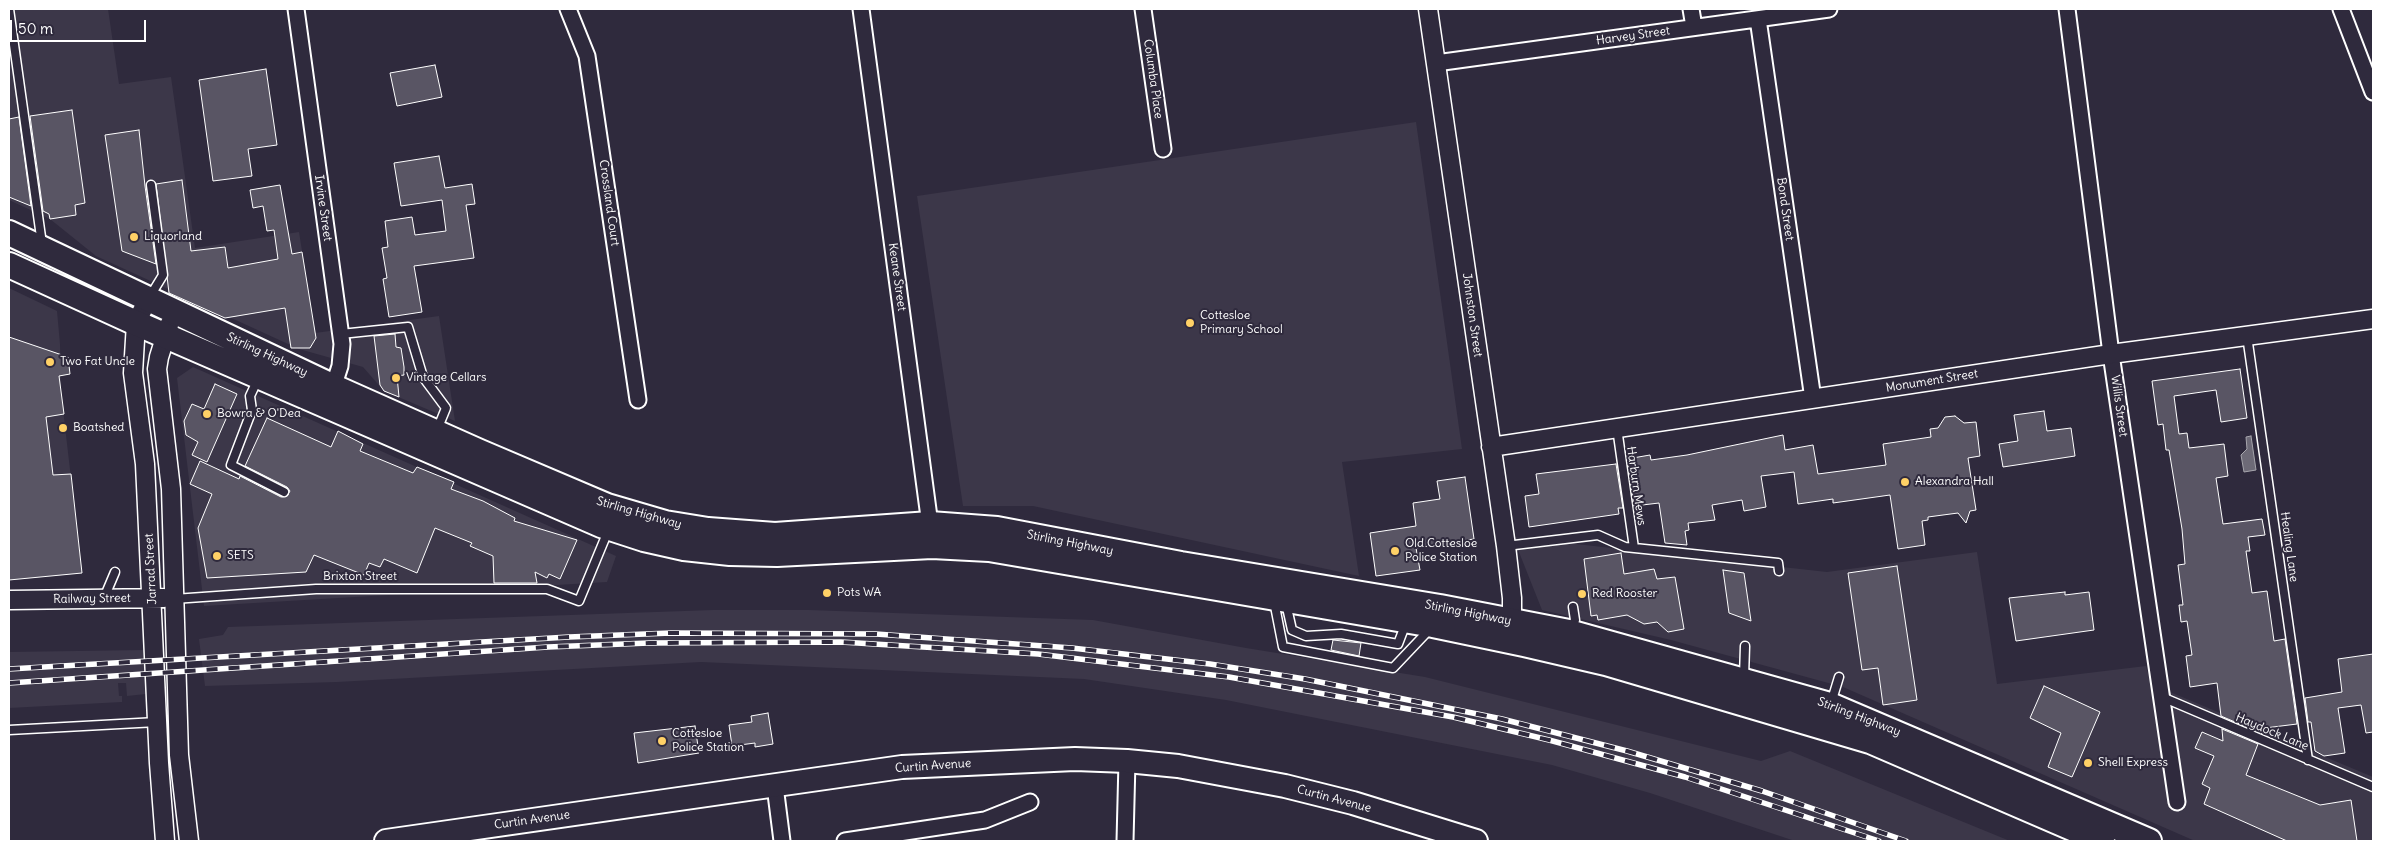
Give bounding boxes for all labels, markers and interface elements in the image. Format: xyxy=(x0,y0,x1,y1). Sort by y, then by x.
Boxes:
scale bar xyxy=(12,10,149,42)
text: 50 m xyxy=(18,19,53,38)
street label: Harvey Street xyxy=(1595,24,1671,48)
street label: Columba Place xyxy=(1140,38,1166,120)
street label: Crossland Court xyxy=(596,159,622,247)
street label: Irvine Street xyxy=(311,174,335,242)
street label: Bond Street xyxy=(1773,177,1797,241)
place label: Liquorland xyxy=(144,230,202,244)
marker: Liquorland xyxy=(128,231,140,243)
street label: Keane Street xyxy=(885,242,909,312)
street label: Johnston Street xyxy=(1459,272,1485,358)
place label: Cottesloe Primary School xyxy=(1200,309,1283,337)
marker: Cottesloe Primary School xyxy=(1184,317,1196,329)
street label: Stirling Highway xyxy=(224,330,310,380)
place label: Two Fat Uncle xyxy=(60,355,135,369)
marker: Two Fat Uncle xyxy=(44,356,56,368)
street label: Monument Street xyxy=(1885,367,1979,395)
place label: Vintage Cellars xyxy=(406,371,487,385)
marker: Vintage Cellars xyxy=(390,372,402,384)
street label: Willis Street xyxy=(2108,374,2130,438)
place label: Bowra & O'Dea xyxy=(217,407,301,421)
marker: Bowra & O'Dea xyxy=(201,408,213,420)
place label: Boatshed xyxy=(73,421,124,435)
marker: Boatshed xyxy=(57,422,69,434)
street label: Harburn Mews xyxy=(1623,446,1649,526)
place label: Alexandra Hall xyxy=(1915,475,1994,489)
marker: Alexandra Hall xyxy=(1899,476,1911,488)
street label: Stirling Highway xyxy=(595,494,683,532)
street label: Healing Lane xyxy=(2277,511,2301,583)
street label: Stirling Highway xyxy=(1026,528,1114,558)
street label: Jarrad Street xyxy=(142,533,160,605)
place label: Old Cottesloe Police Station xyxy=(1405,537,1477,565)
marker: Old Cottesloe Police Station xyxy=(1389,545,1401,557)
place label: SETS xyxy=(227,549,254,563)
marker: SETS xyxy=(211,550,223,562)
street label: Brixton Street xyxy=(323,570,397,584)
place label: Pots WA xyxy=(837,586,881,600)
marker: Pots WA xyxy=(821,587,833,599)
place label: Red Rooster xyxy=(1592,587,1658,601)
marker: Red Rooster xyxy=(1576,588,1588,600)
street label: Railway Street xyxy=(53,591,131,607)
street label: Stirling Highway xyxy=(1424,598,1512,628)
street label: Stirling Highway xyxy=(1815,695,1903,739)
street label: Haydock Lane xyxy=(2233,710,2311,754)
place label: Cottesloe Police Station xyxy=(672,727,744,755)
marker: Cottesloe Police Station xyxy=(656,735,668,747)
street label: Curtin Avenue xyxy=(894,756,972,776)
place label: Shell Express xyxy=(2098,756,2168,770)
marker: Shell Express xyxy=(2082,757,2094,769)
street label: Curtin Avenue xyxy=(1295,782,1373,816)
street label: Curtin Avenue xyxy=(493,808,571,832)

